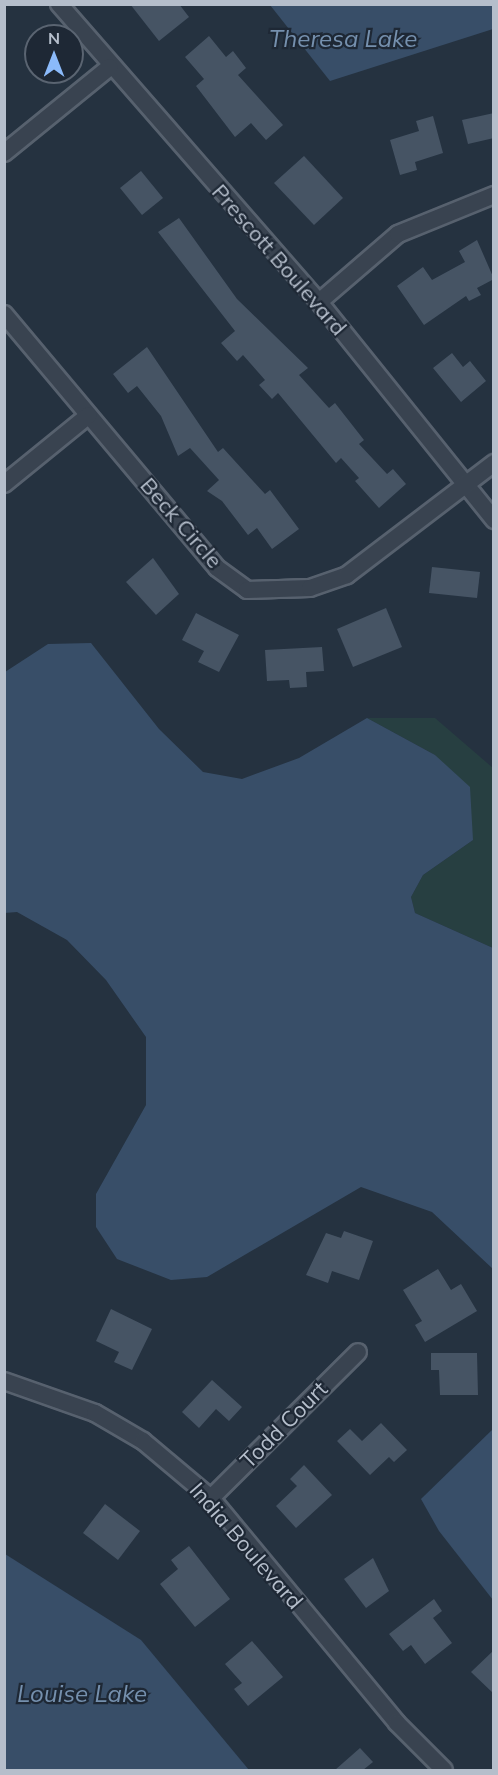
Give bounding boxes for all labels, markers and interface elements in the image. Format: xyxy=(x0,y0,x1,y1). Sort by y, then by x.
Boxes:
north arrow xyxy=(24,24,84,84)
water label: Theresa Lake xyxy=(269,25,417,53)
text: N xyxy=(48,28,60,48)
street label: Prescott Boulevard xyxy=(206,179,352,341)
street label: Beck Circle xyxy=(135,472,227,574)
street label: Todd Court xyxy=(235,1376,333,1474)
street label: India Boulevard xyxy=(184,1477,308,1615)
water label: Louise Lake xyxy=(17,1680,147,1708)

